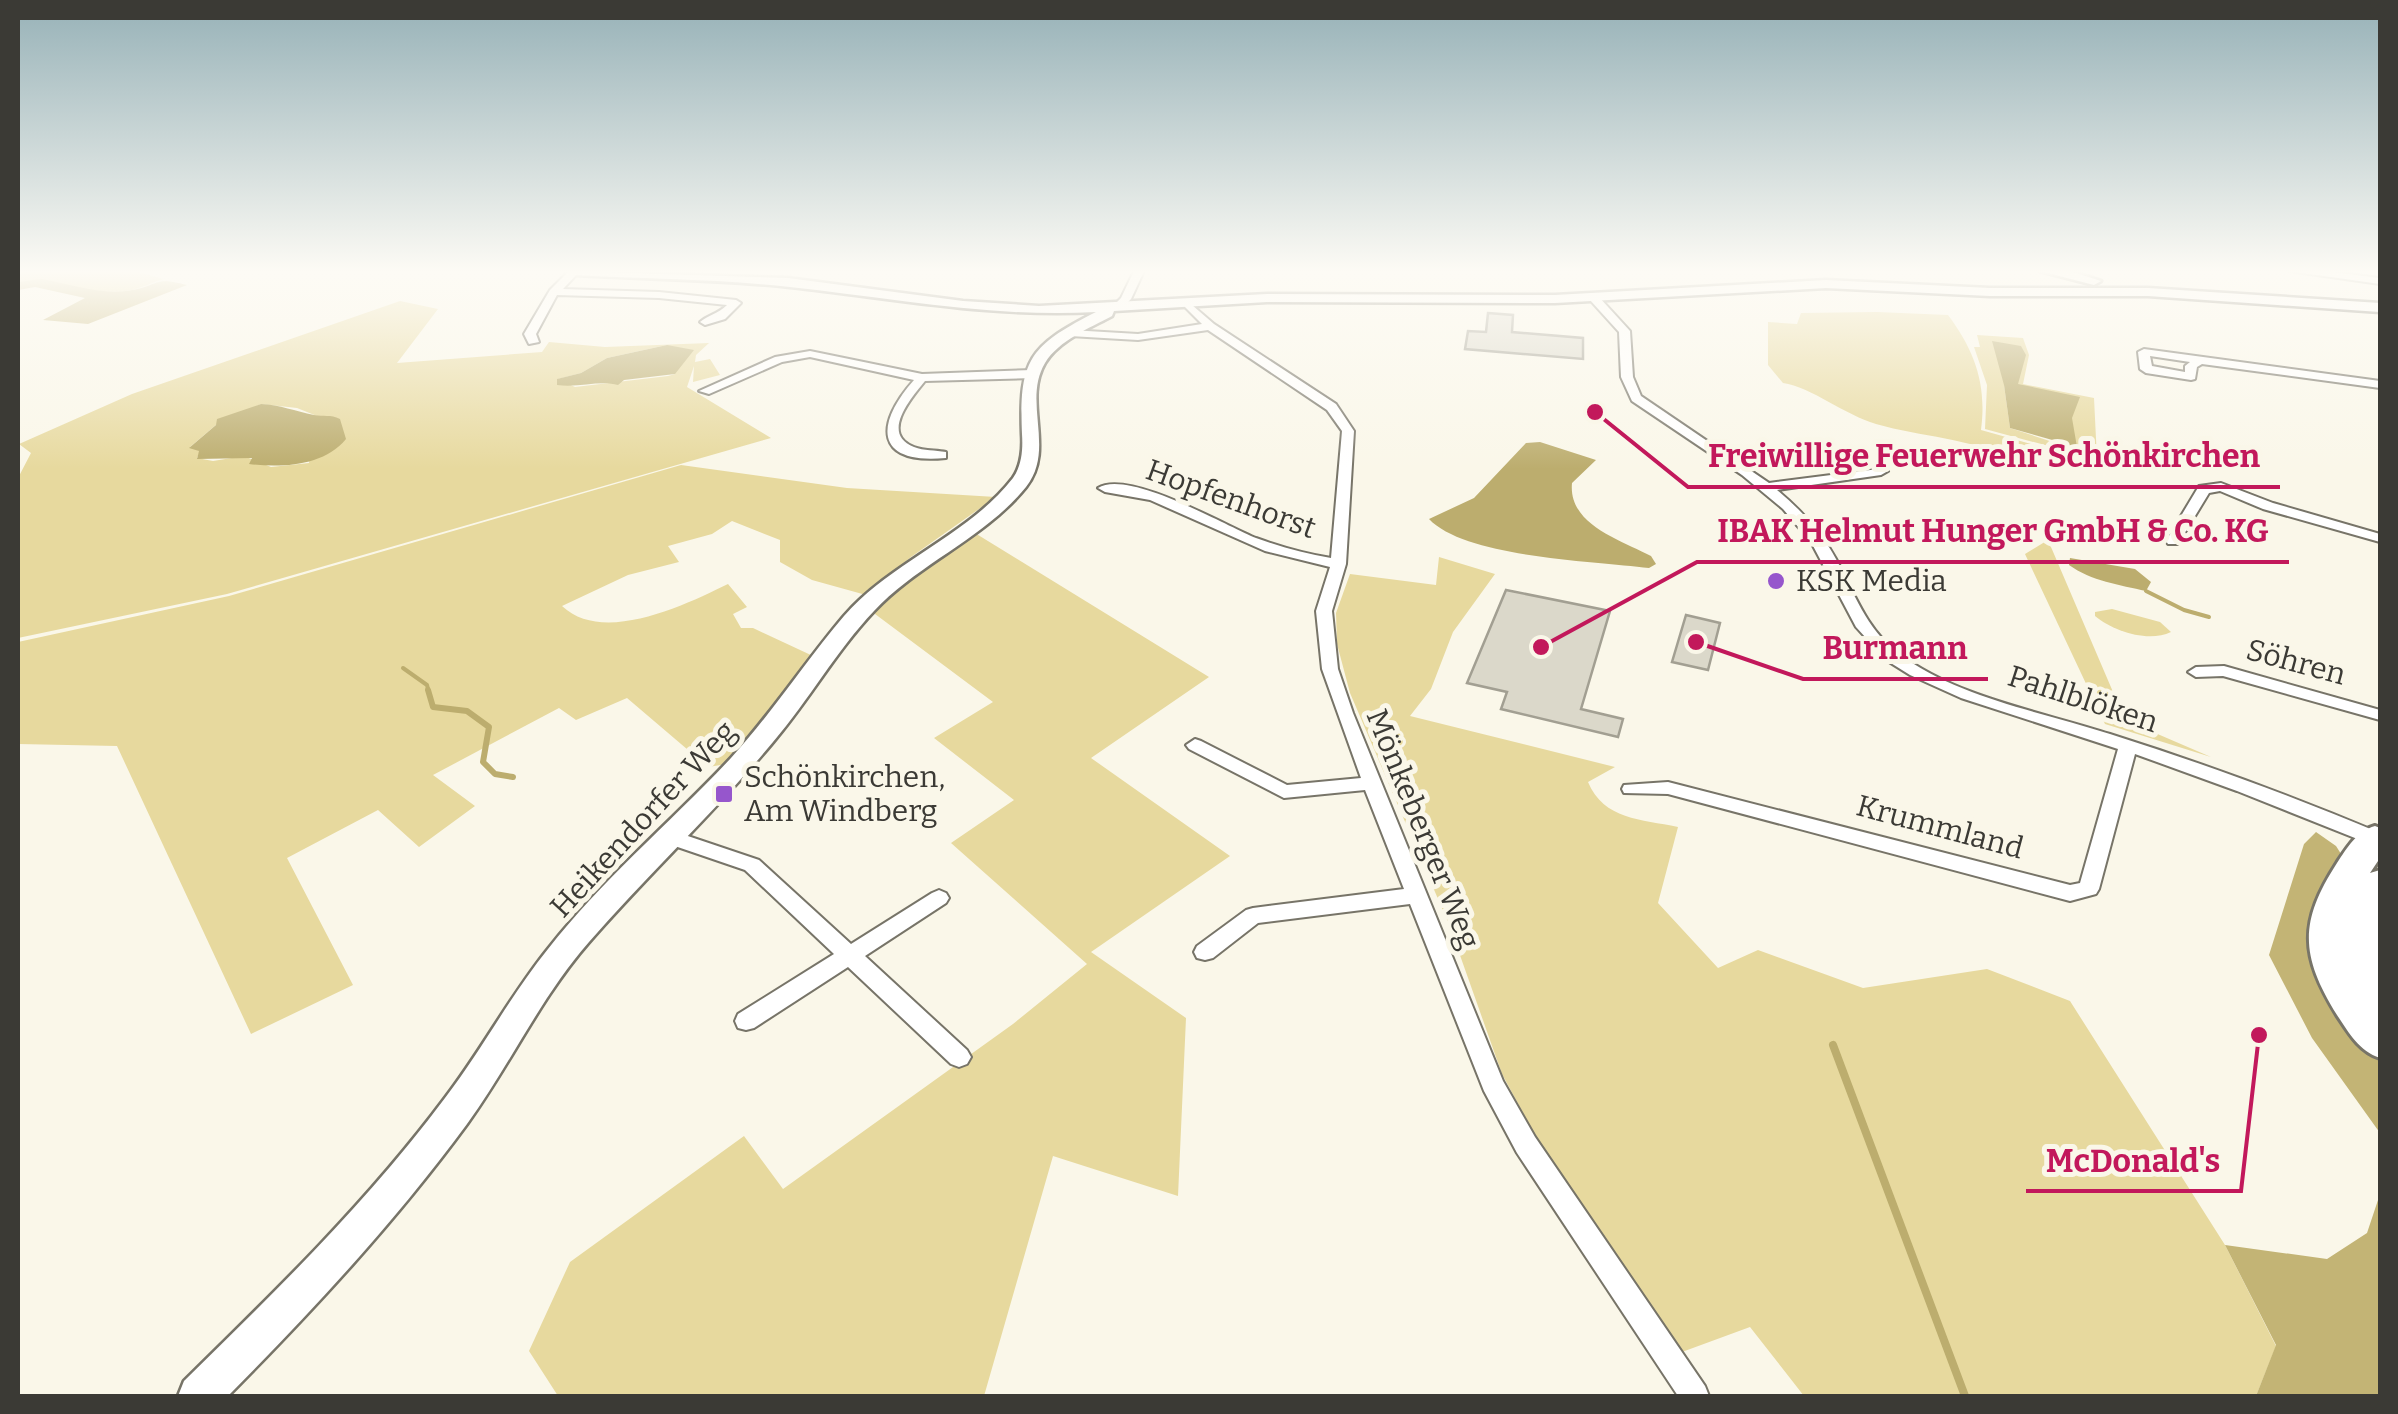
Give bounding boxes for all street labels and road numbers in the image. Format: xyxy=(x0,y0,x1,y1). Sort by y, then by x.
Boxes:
street label: Hopfenhorst xyxy=(1141,452,1321,546)
street label: Söhren xyxy=(2242,631,2350,693)
street label: Pahlblöken xyxy=(2004,658,2162,740)
street label: Mönkeberger Weg xyxy=(1359,704,1487,954)
street label: Heikendorfer Weg xyxy=(543,713,743,925)
street label: Krummland xyxy=(1853,787,2028,867)

